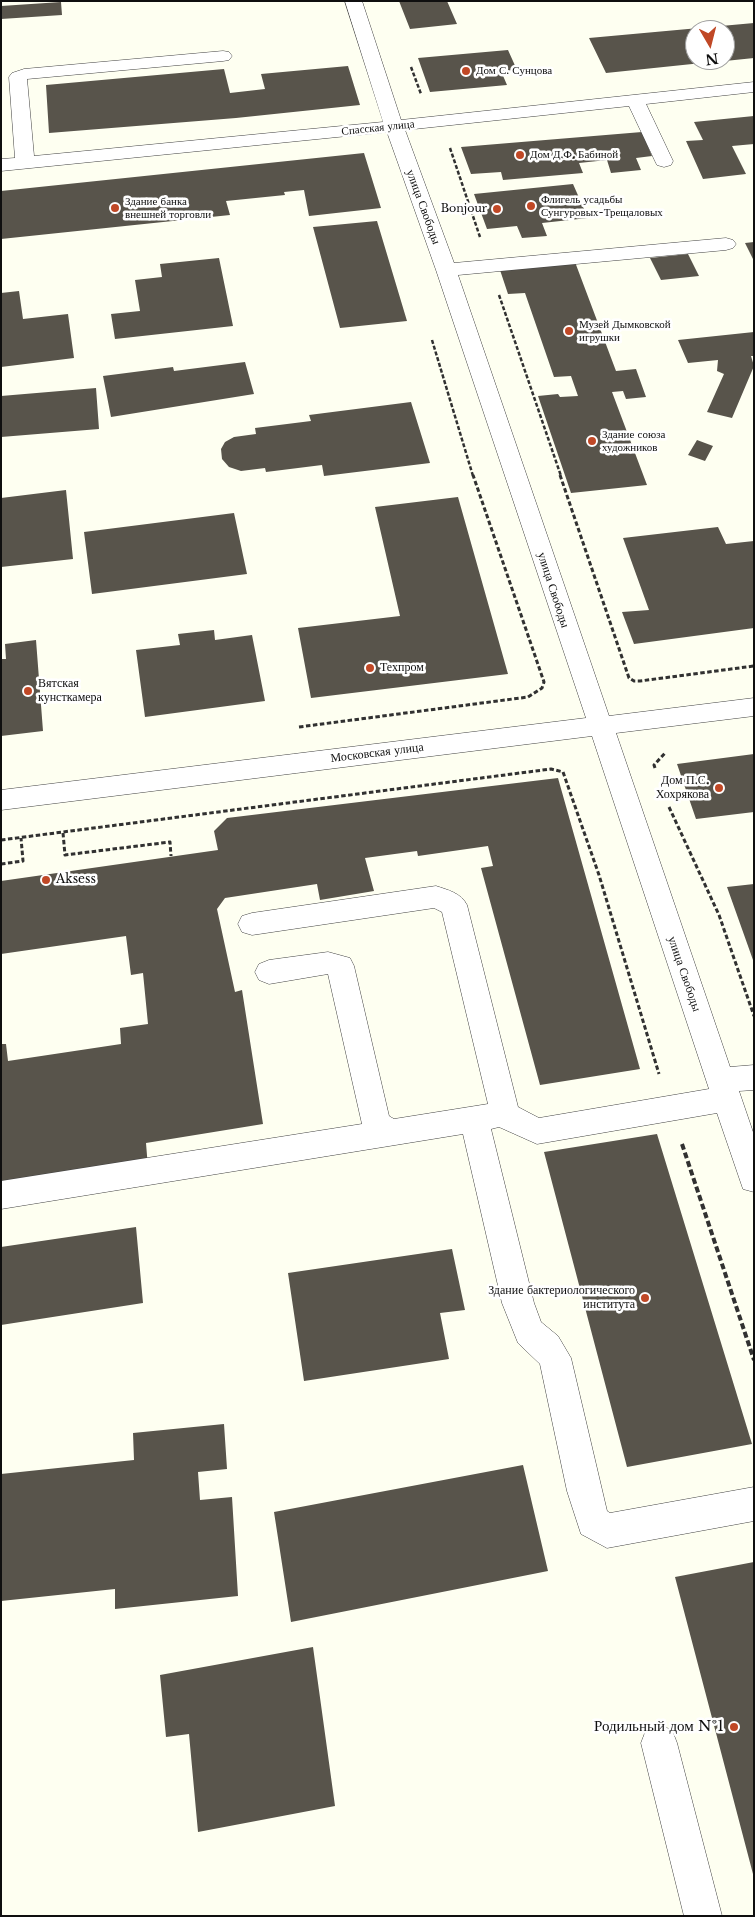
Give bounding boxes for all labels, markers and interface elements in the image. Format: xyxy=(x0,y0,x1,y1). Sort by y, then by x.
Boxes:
north arrow xyxy=(685,20,735,70)
text: N xyxy=(704,49,720,69)
place label: Дом С. Сунцова xyxy=(476,64,552,78)
marker: Дом С. Сунцова xyxy=(460,65,472,77)
street label: Спасская улица xyxy=(341,118,415,138)
place label: Дом Д.Ф. Бабиной xyxy=(530,148,618,162)
marker: Дом Д.Ф. Бабиной xyxy=(514,149,526,161)
street label: улица Свободы xyxy=(403,168,443,246)
place label: Флигель усадьбы Сунгуровых-Трещаловых xyxy=(541,193,663,219)
place label: Здание банка внешней торговли xyxy=(125,195,211,221)
marker: Флигель усадьбы Сунгуровых-Трещаловых xyxy=(525,200,537,212)
marker: Здание банка внешней торговли xyxy=(109,202,121,214)
place label: Bonjour xyxy=(441,202,487,216)
marker: Bonjour xyxy=(491,203,503,215)
place label: Музей Дымковской игрушки xyxy=(579,318,671,344)
marker: Музей Дымковской игрушки xyxy=(563,325,575,337)
place label: Здание союза художников xyxy=(602,428,665,454)
marker: Здание союза художников xyxy=(586,435,598,447)
street label: улица Свободы xyxy=(534,550,572,630)
place label: Техпром xyxy=(380,661,424,675)
marker: Техпром xyxy=(364,662,376,674)
place label: Вятская кунсткамера xyxy=(38,677,102,705)
marker: Вятская кунсткамера xyxy=(22,685,34,697)
street label: Московская улица xyxy=(330,740,424,766)
place label: Дом П.С. Хохрякова xyxy=(656,774,709,802)
marker: Дом П.С. Хохрякова xyxy=(713,782,725,794)
place label: Aksess xyxy=(56,873,96,887)
marker: Aksess xyxy=(40,874,52,886)
street label: улица Свободы xyxy=(664,935,704,1013)
place label: Здание бактериологического института xyxy=(488,1284,635,1312)
marker: Здание бактериологического института xyxy=(639,1292,651,1304)
place label: Родильный дом №1 xyxy=(594,1718,724,1736)
marker: Родильный дом №1 xyxy=(728,1721,740,1733)

